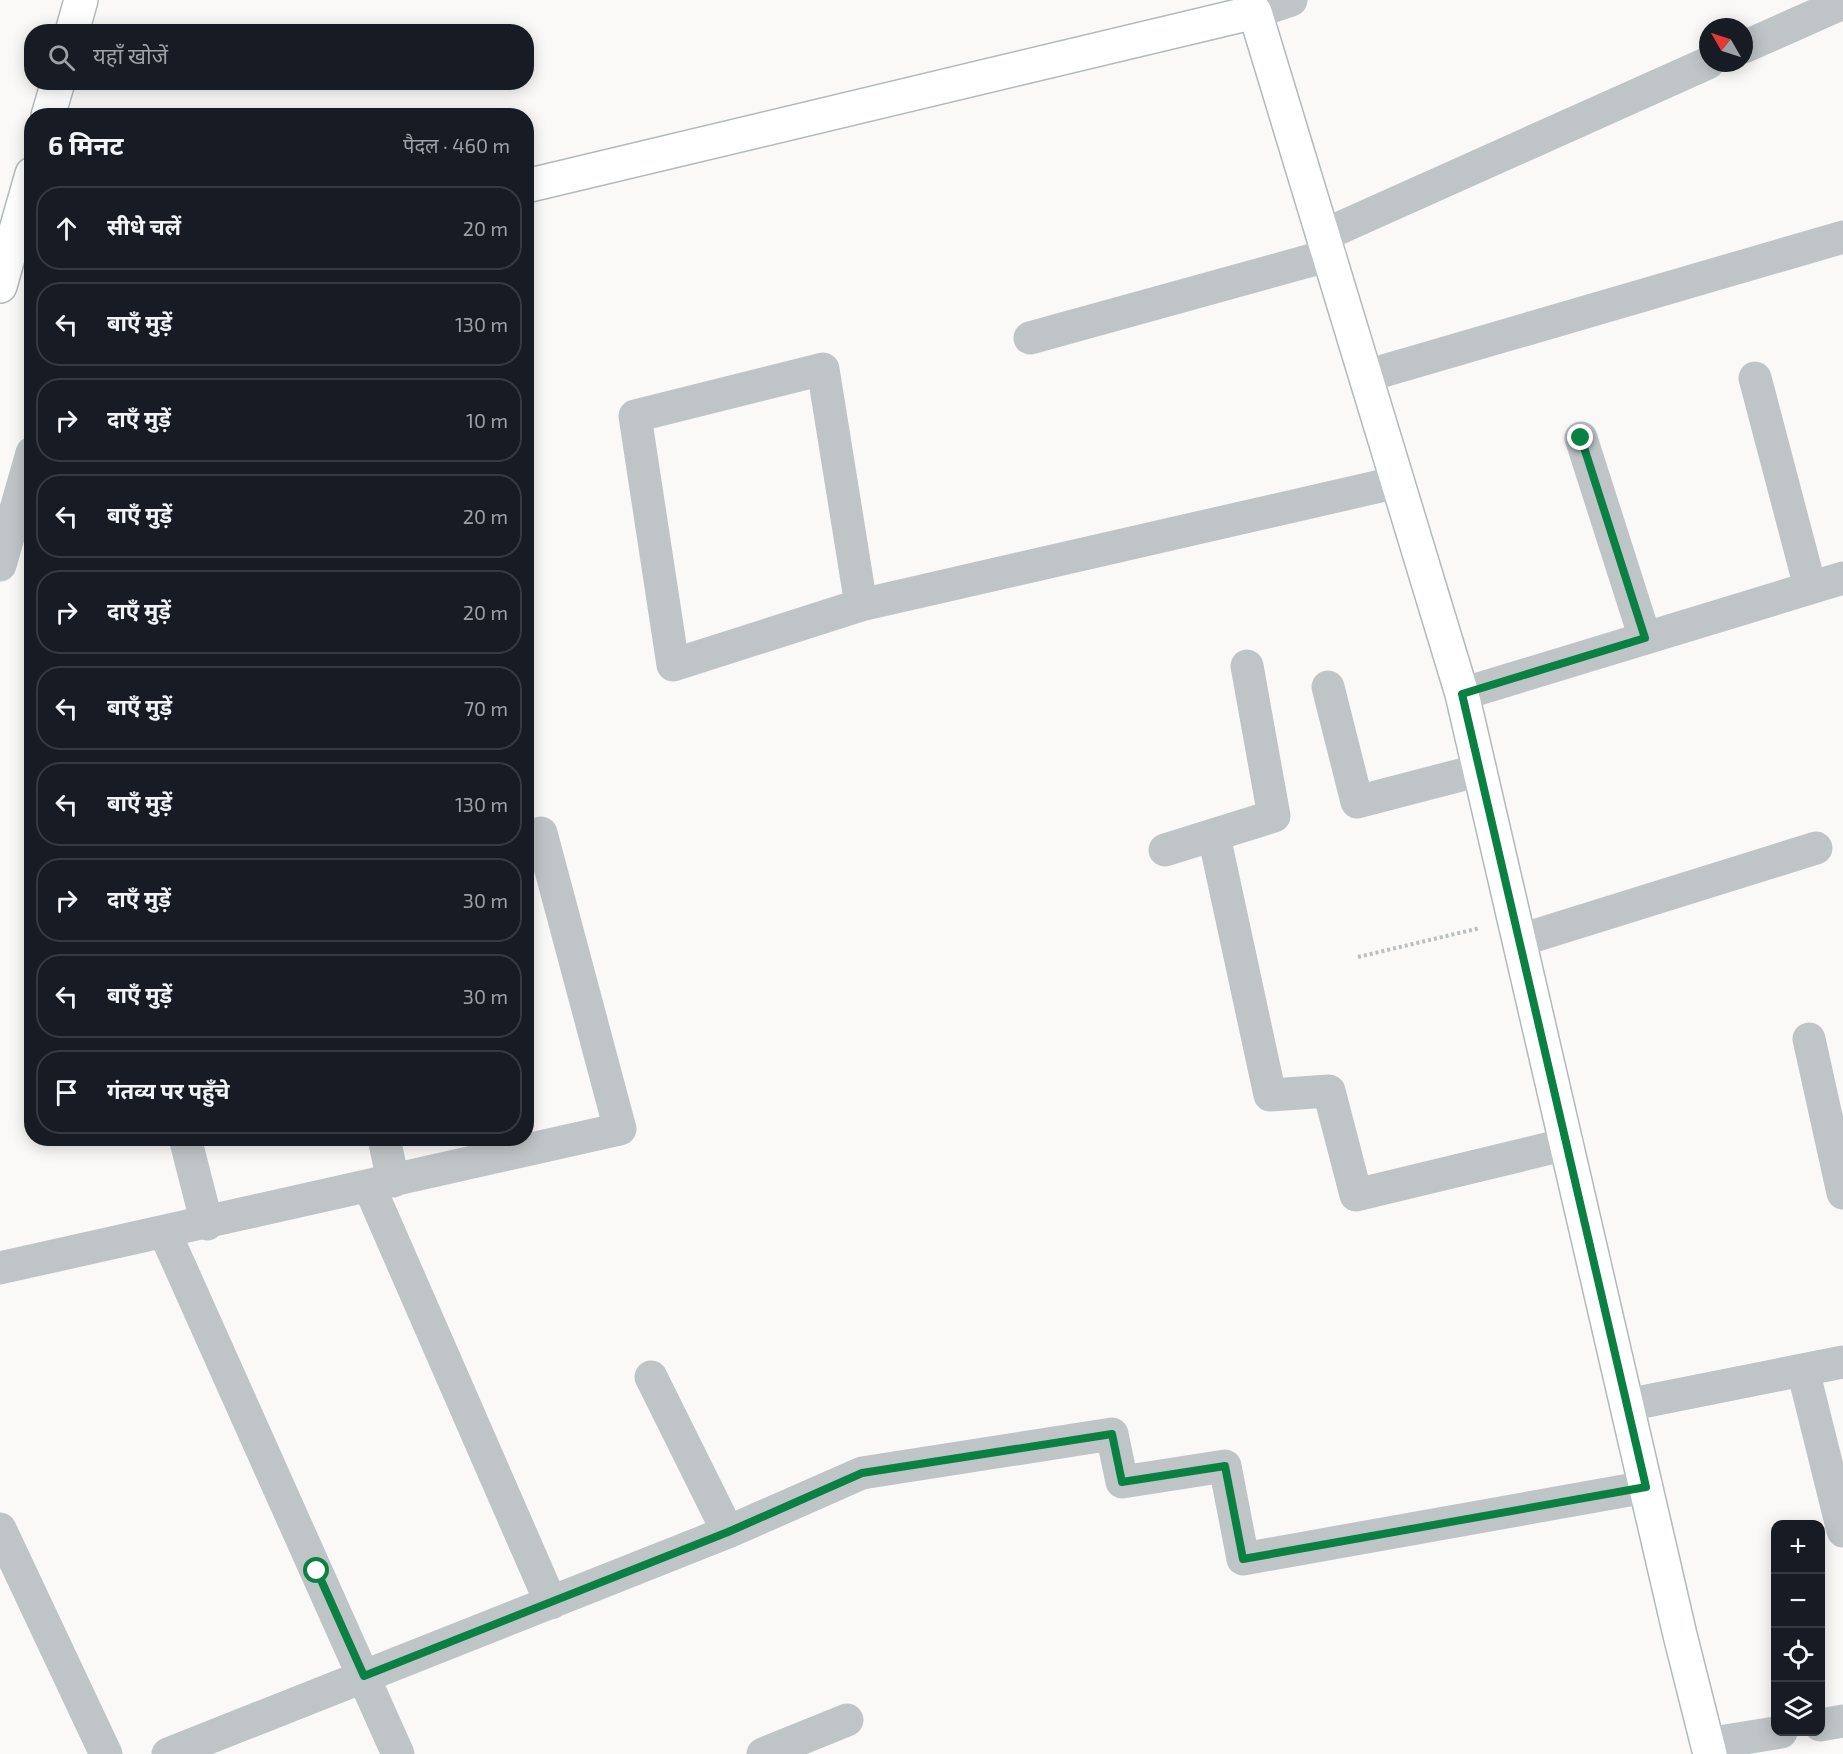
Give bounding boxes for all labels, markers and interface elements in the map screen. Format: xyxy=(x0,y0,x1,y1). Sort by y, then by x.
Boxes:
north arrow xyxy=(1699,18,1753,72)
search box xyxy=(24,24,534,90)
icon: search xyxy=(45,41,78,74)
text: यहाँ खोजें xyxy=(93,42,168,68)
text: 6 मिनट xyxy=(48,129,124,160)
text: पैदल · 460 m xyxy=(403,133,510,157)
icon: ahead xyxy=(50,212,83,245)
text: सीधे चलें xyxy=(107,213,181,239)
text: 20 m xyxy=(463,216,508,240)
icon: left xyxy=(50,308,83,341)
text: बाएँ मुड़ें xyxy=(107,309,172,335)
text: 130 m xyxy=(455,312,508,336)
icon: right xyxy=(50,404,83,437)
text: दाएँ मुड़ें xyxy=(107,405,171,431)
text: 10 m xyxy=(466,408,508,432)
route end xyxy=(1567,424,1593,450)
icon: left xyxy=(50,500,83,533)
text: बाएँ मुड़ें xyxy=(107,501,172,527)
text: 20 m xyxy=(463,504,508,528)
icon: right xyxy=(50,596,83,629)
text: दाएँ मुड़ें xyxy=(107,597,171,623)
text: 20 m xyxy=(463,600,508,624)
icon: left xyxy=(50,692,83,725)
text: बाएँ मुड़ें xyxy=(107,693,172,719)
text: 70 m xyxy=(464,696,508,720)
icon: left xyxy=(50,788,83,821)
text: बाएँ मुड़ें xyxy=(107,789,172,815)
text: 130 m xyxy=(455,792,508,816)
icon: right xyxy=(50,884,83,917)
text: दाएँ मुड़ें xyxy=(107,885,171,911)
text: 30 m xyxy=(463,888,508,912)
icon: left xyxy=(50,980,83,1013)
text: बाएँ मुड़ें xyxy=(107,981,172,1007)
text: 30 m xyxy=(463,984,508,1008)
icon: arrive xyxy=(50,1076,83,1109)
text: गंतव्य पर पहुँचे xyxy=(107,1077,230,1103)
map controls xyxy=(1771,1520,1825,1736)
button: + xyxy=(1771,1520,1825,1574)
route start xyxy=(303,1557,329,1583)
button: − xyxy=(1771,1574,1825,1628)
button: locate xyxy=(1771,1628,1825,1682)
button: layers xyxy=(1771,1682,1825,1736)

